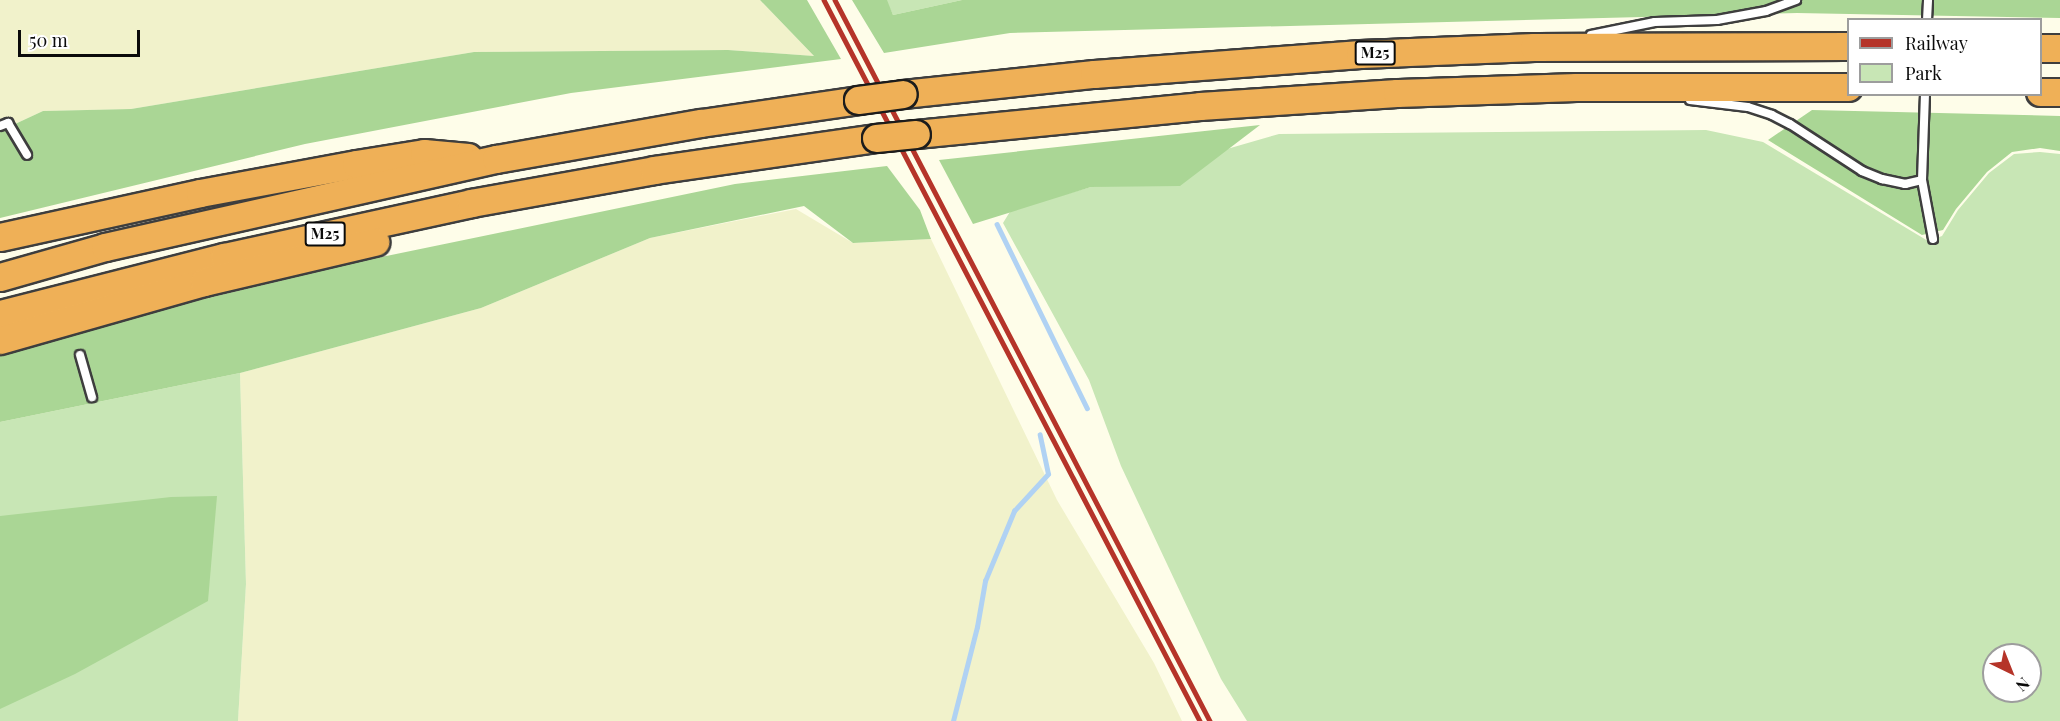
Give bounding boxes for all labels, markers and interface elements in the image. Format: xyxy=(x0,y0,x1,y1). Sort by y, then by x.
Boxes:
scale bar xyxy=(21,18,142,56)
legend xyxy=(1847,18,2042,96)
text: 50 m xyxy=(29,28,68,52)
text: Railway xyxy=(1905,31,1968,55)
road number: M25 xyxy=(1354,41,1396,65)
text: Park xyxy=(1905,61,1942,85)
road number: M25 xyxy=(304,222,346,246)
north arrow xyxy=(1982,643,2042,703)
text: N xyxy=(2012,673,2035,697)

